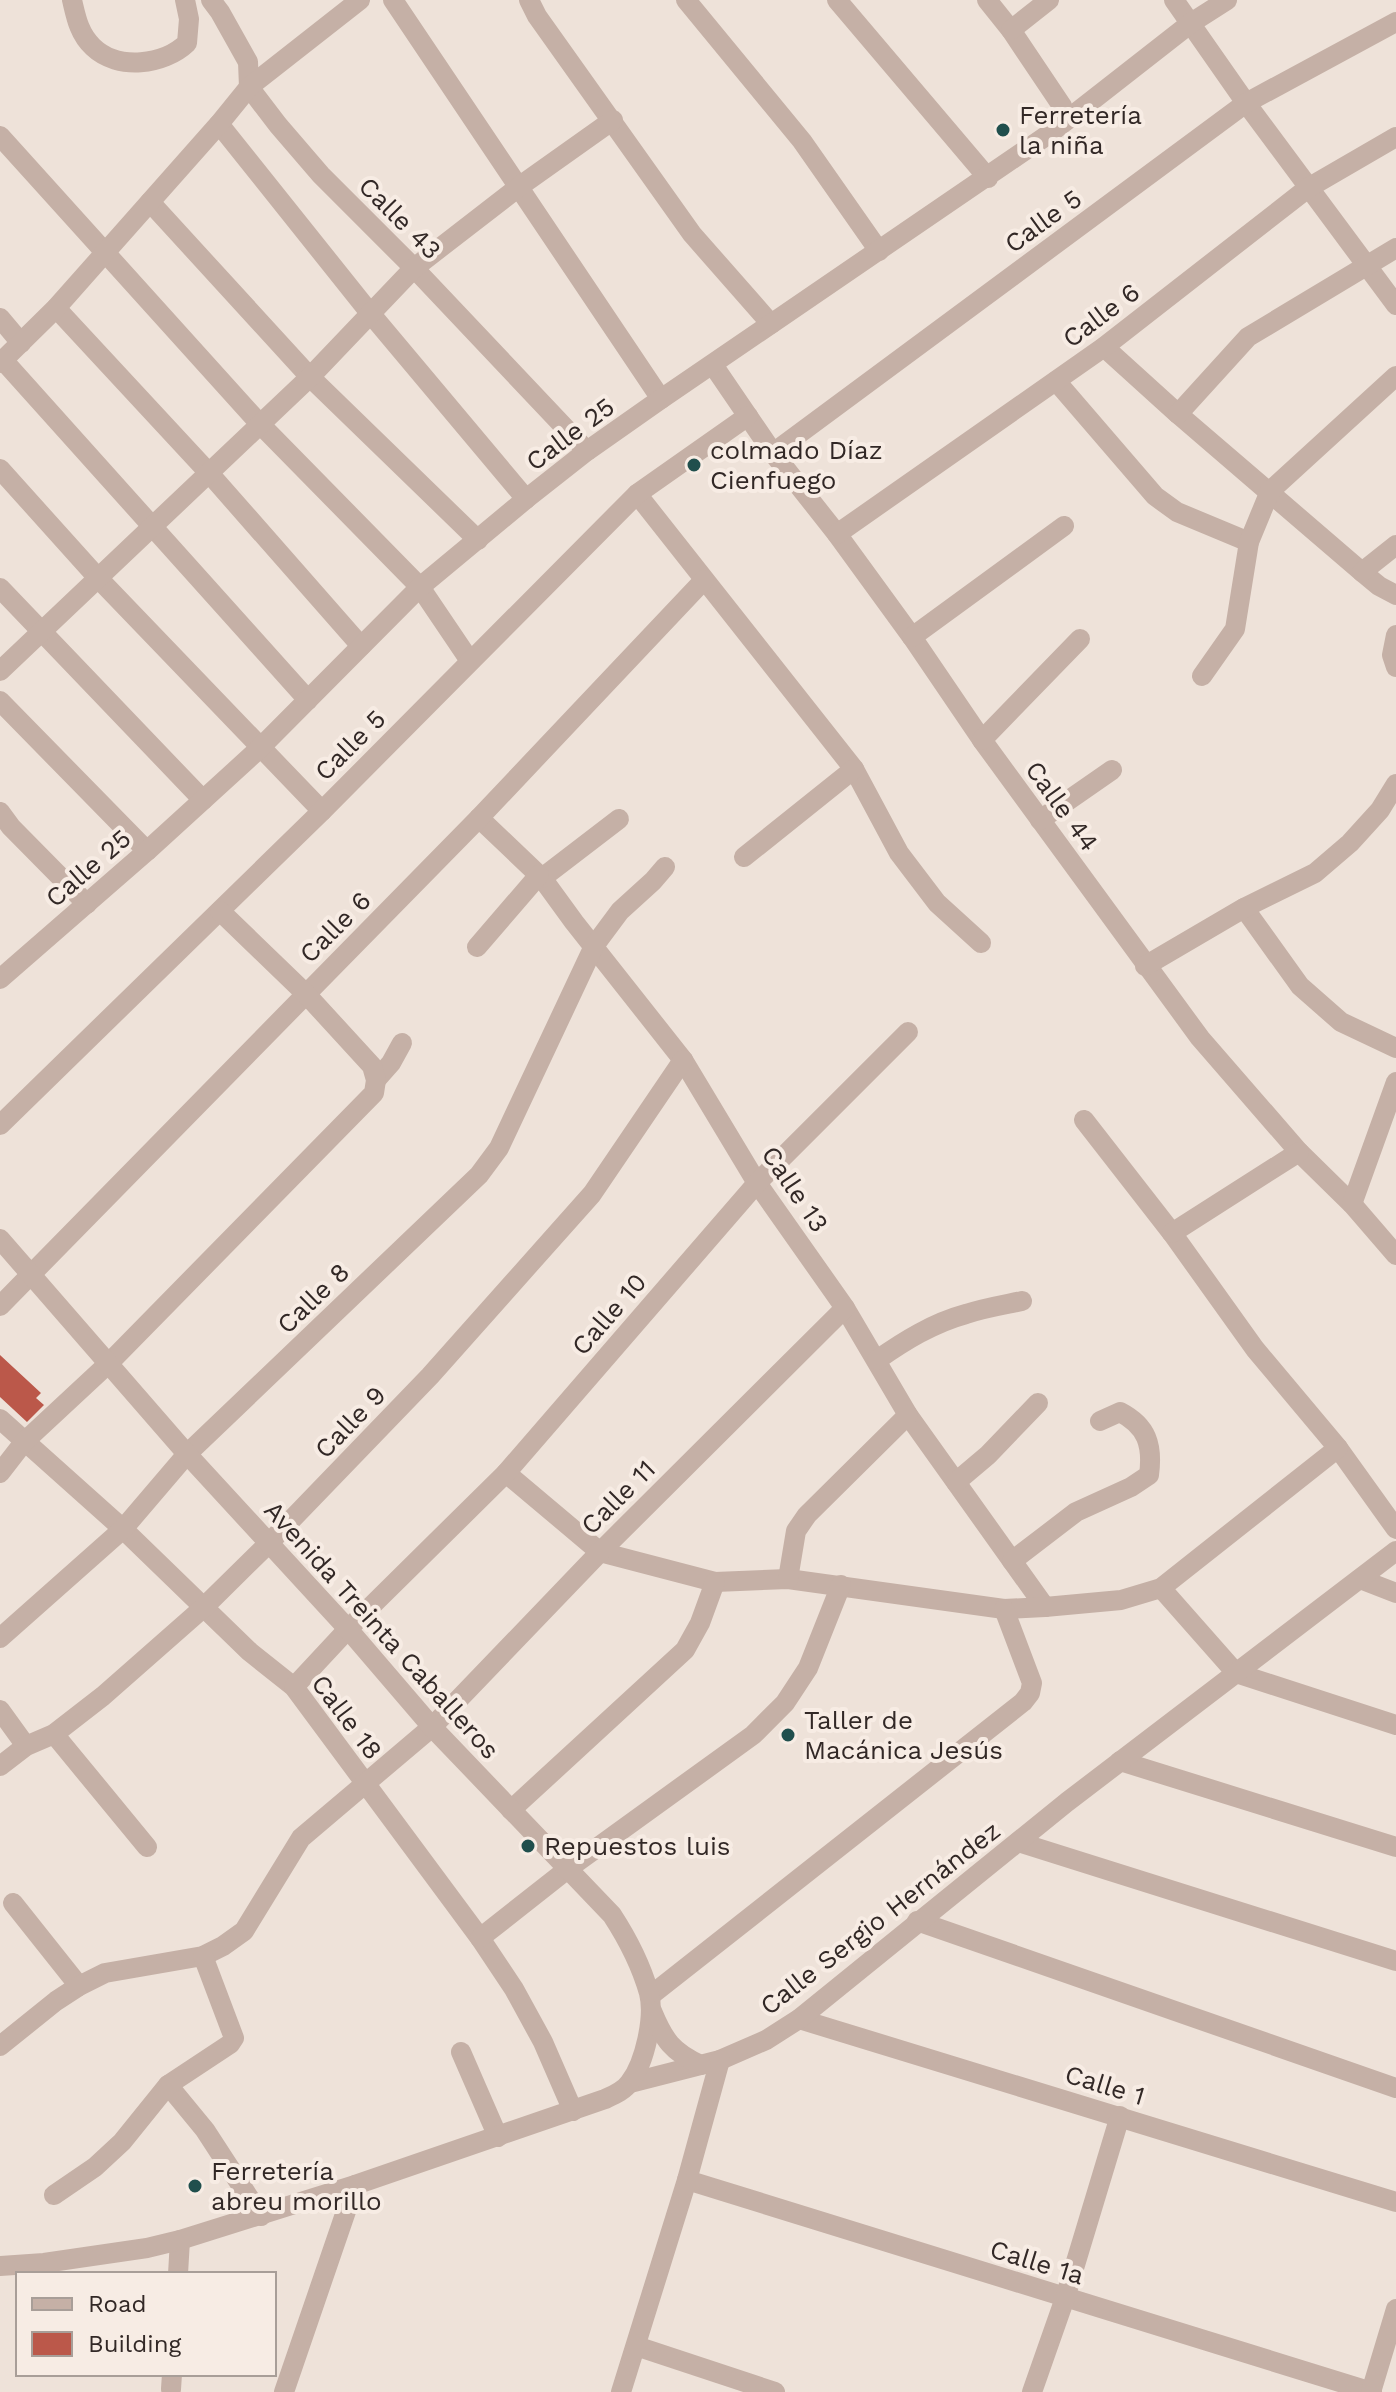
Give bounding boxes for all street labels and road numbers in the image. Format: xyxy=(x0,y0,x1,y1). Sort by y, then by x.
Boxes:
street label: Calle 43 xyxy=(353,171,447,265)
street label: Calle 5 xyxy=(999,183,1087,259)
street label: Calle 6 xyxy=(1057,276,1145,354)
street label: Calle 25 xyxy=(520,391,620,477)
street label: Calle 5 xyxy=(308,703,392,787)
street label: Calle 44 xyxy=(1019,755,1105,857)
street label: Calle 25 xyxy=(39,823,137,913)
street label: Calle 6 xyxy=(293,885,377,969)
street label: Calle 13 xyxy=(755,1140,835,1238)
street label: Calle 8 xyxy=(271,1257,355,1339)
street label: Calle 10 xyxy=(565,1267,653,1361)
street label: Calle 9 xyxy=(309,1380,391,1464)
street label: Calle 11 xyxy=(575,1454,661,1540)
street label: Avenida Treinta Caballeros xyxy=(258,1495,506,1765)
street label: Calle 18 xyxy=(306,1669,388,1765)
street label: Calle Sergio Hernández xyxy=(754,1815,1006,2021)
street label: Calle 1 xyxy=(1061,2059,1149,2111)
street label: Calle 1a xyxy=(986,2234,1088,2291)

